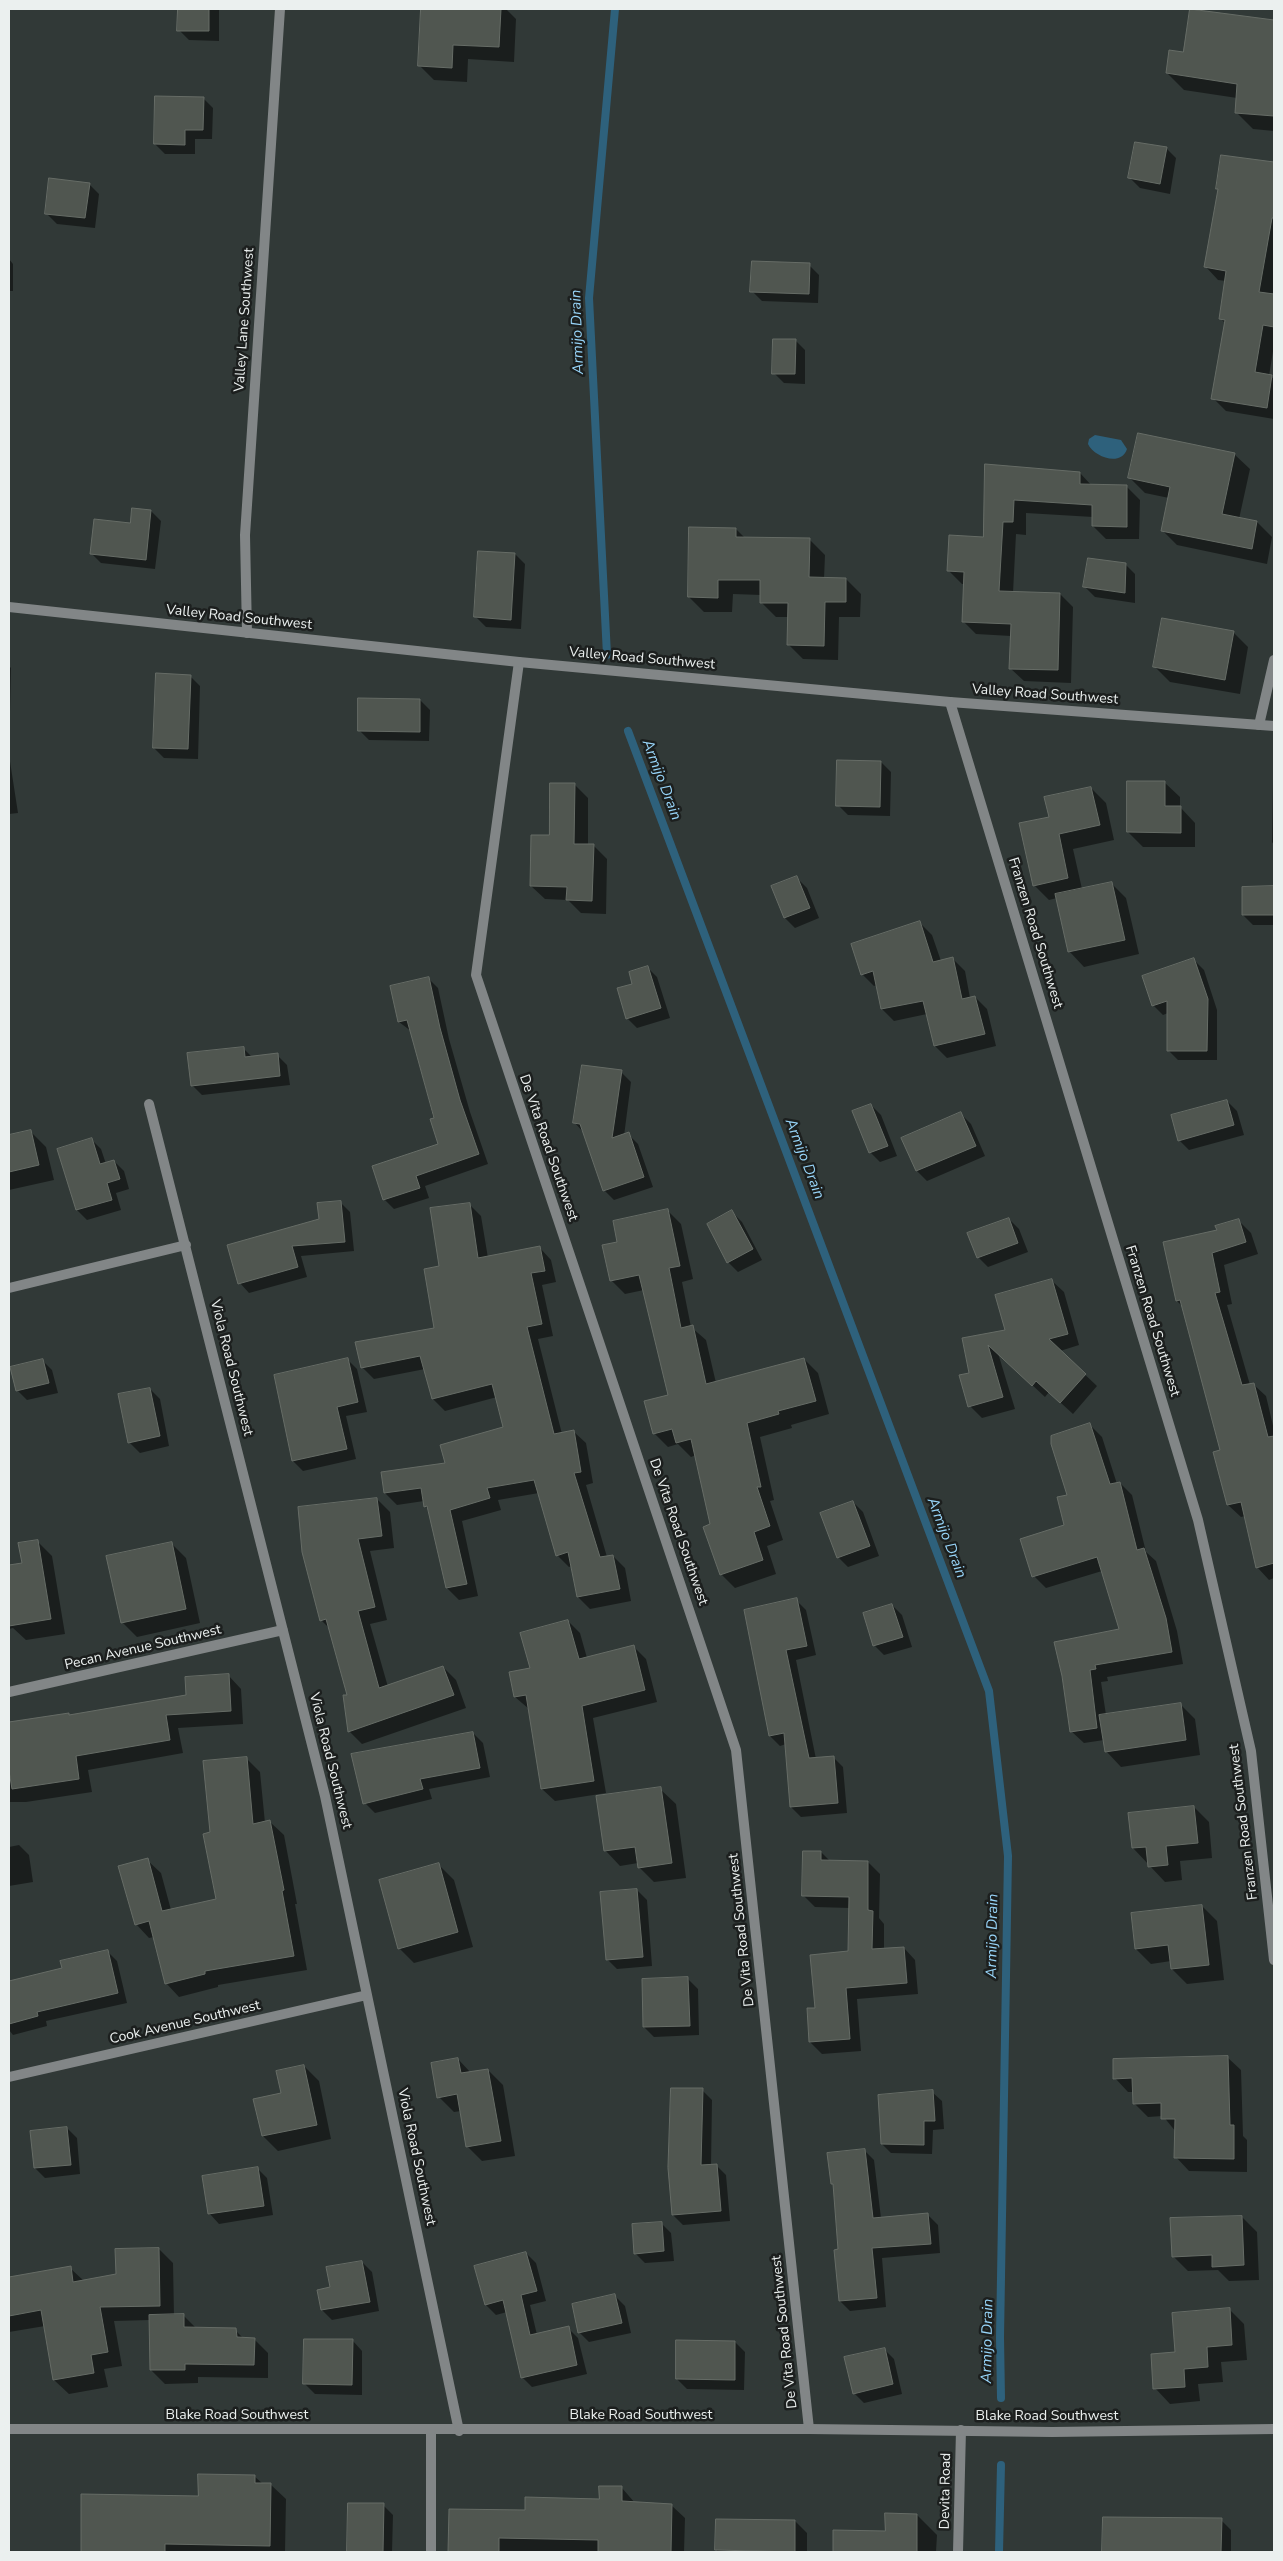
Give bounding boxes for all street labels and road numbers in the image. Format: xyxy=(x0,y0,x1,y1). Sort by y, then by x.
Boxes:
street label: Valley Lane Southwest xyxy=(232,247,258,393)
street label: Valley Road Southwest xyxy=(165,602,313,634)
street label: Valley Road Southwest xyxy=(568,644,716,674)
street label: Valley Road Southwest xyxy=(971,682,1119,708)
street label: Franzen Road Southwest xyxy=(1004,855,1066,1011)
street label: De Vita Road Southwest xyxy=(515,1072,581,1224)
street label: Franzen Road Southwest xyxy=(1121,1243,1183,1399)
street label: Viola Road Southwest xyxy=(206,1298,256,1438)
street label: De Vita Road Southwest xyxy=(645,1456,711,1608)
street label: Pecan Avenue Southwest xyxy=(63,1622,223,1674)
street label: Viola Road Southwest xyxy=(305,1691,355,1831)
street label: Franzen Road Southwest xyxy=(1226,1743,1262,1901)
street label: De Vita Road Southwest xyxy=(726,1852,758,2008)
street label: Cook Avenue Southwest xyxy=(108,1997,262,2049)
street label: Viola Road Southwest xyxy=(393,2087,439,2227)
street label: De Vita Road Southwest xyxy=(769,2254,801,2410)
street label: Blake Road Southwest xyxy=(166,2408,308,2424)
street label: Blake Road Southwest xyxy=(570,2408,712,2424)
street label: Blake Road Southwest xyxy=(976,2409,1118,2425)
street label: Devita Road xyxy=(937,2453,955,2529)

